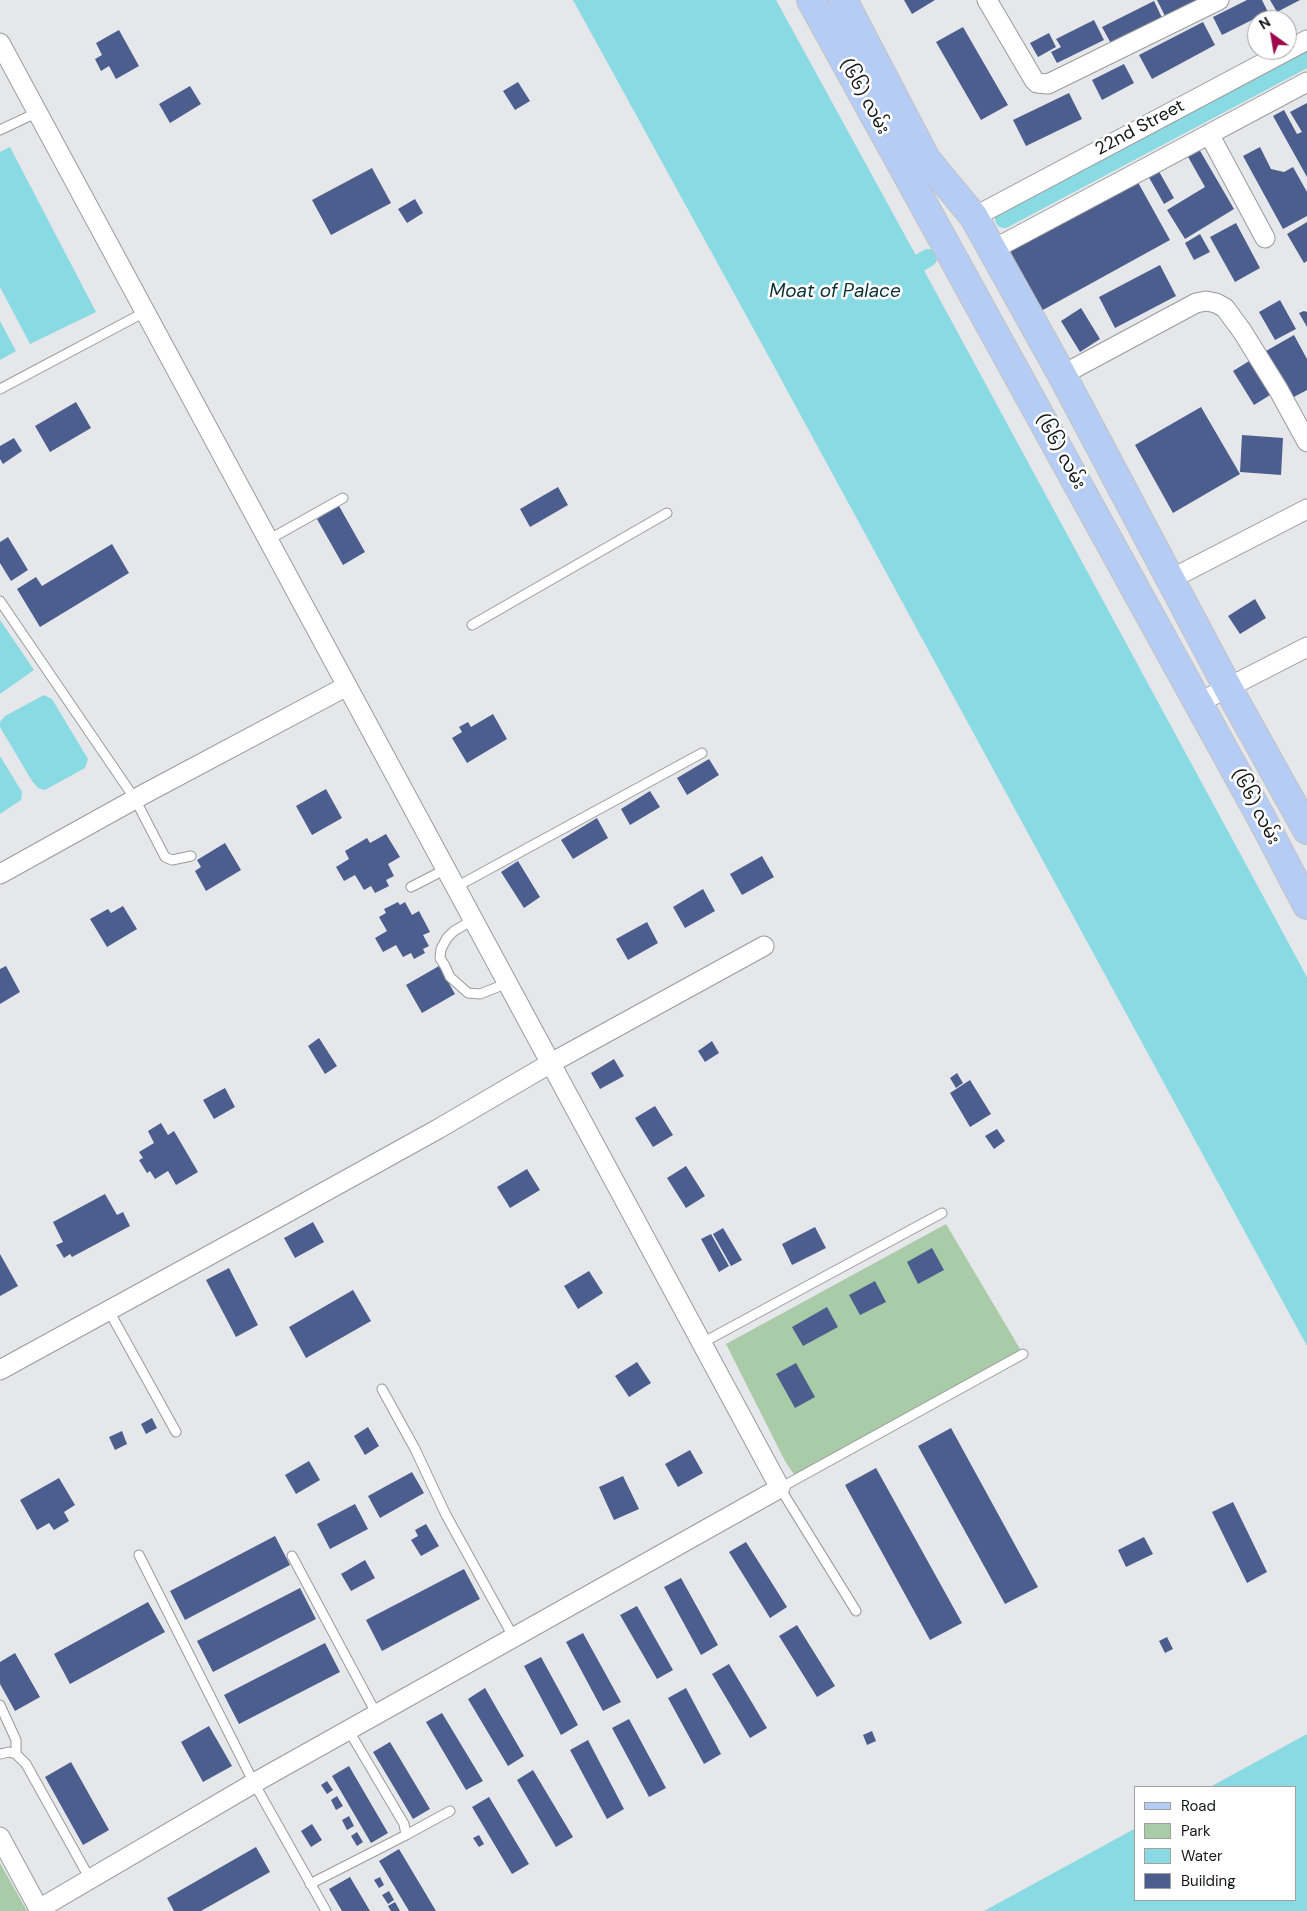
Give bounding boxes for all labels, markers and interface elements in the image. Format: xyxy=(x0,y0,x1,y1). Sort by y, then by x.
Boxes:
north arrow xyxy=(1247,10,1297,60)
text: N xyxy=(1255,13,1274,33)
street label: (၆၆) လမ်း xyxy=(834,56,894,138)
street label: 22nd Street xyxy=(1092,95,1188,161)
water label: Moat of Palace xyxy=(769,281,901,303)
street label: (၆၆) လမ်း xyxy=(1030,411,1090,493)
street label: (၆၆) လမ်း xyxy=(1226,765,1284,849)
legend xyxy=(1134,1786,1297,1901)
text: Road xyxy=(1181,1796,1216,1816)
text: Park xyxy=(1181,1821,1211,1841)
text: Water xyxy=(1181,1846,1222,1866)
text: Building xyxy=(1181,1871,1236,1891)

